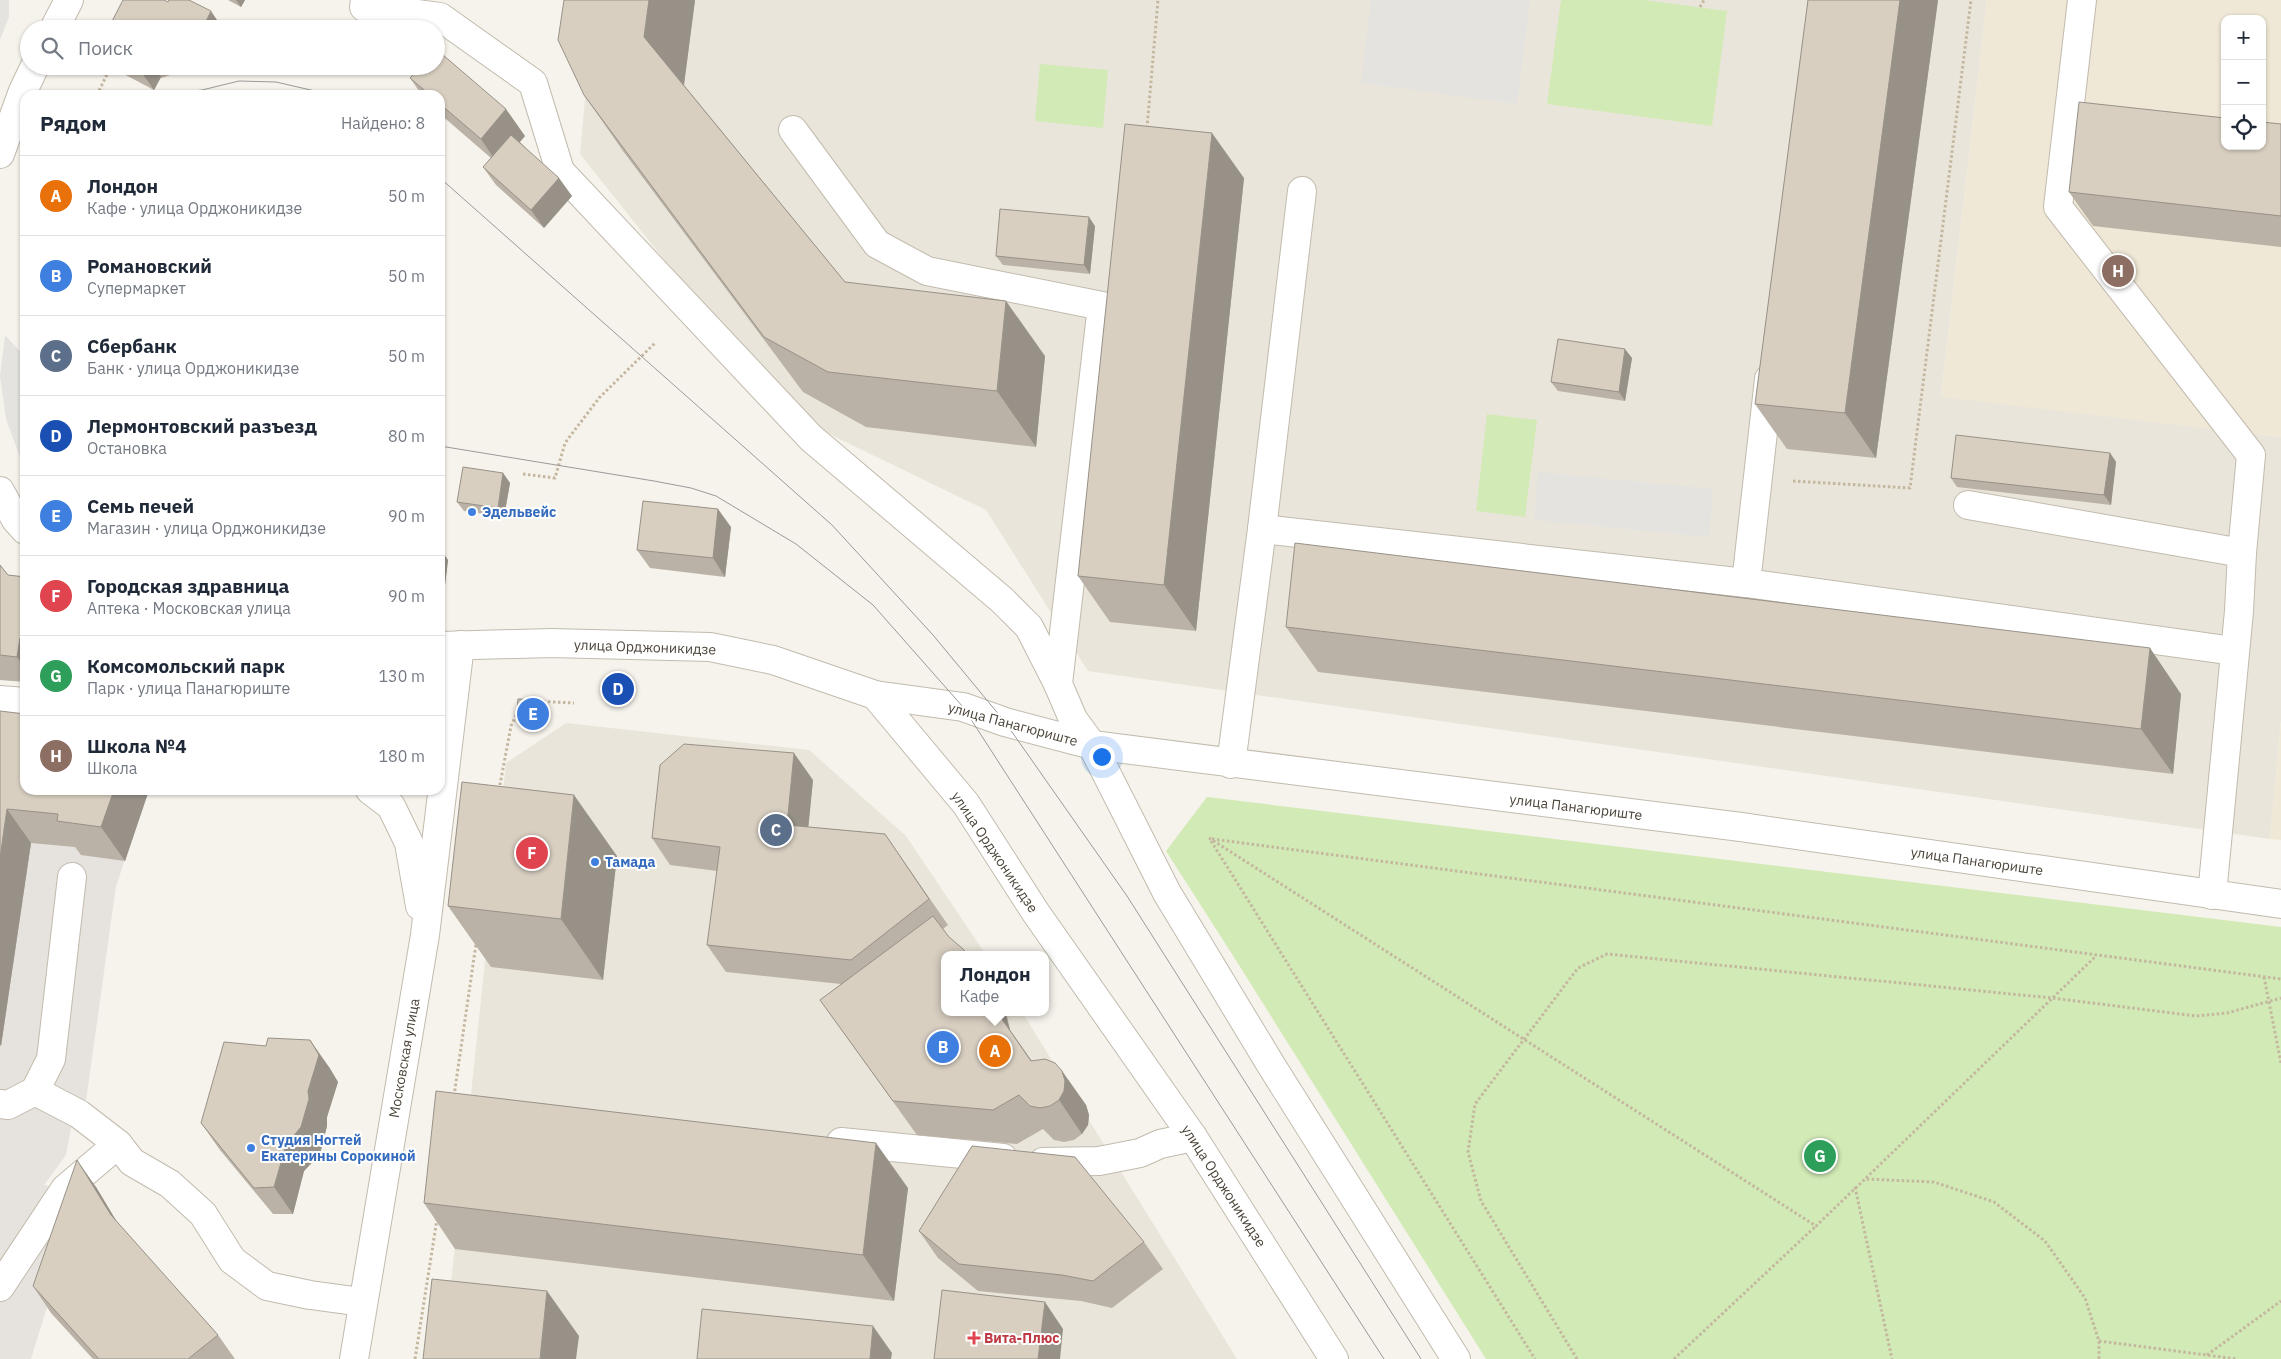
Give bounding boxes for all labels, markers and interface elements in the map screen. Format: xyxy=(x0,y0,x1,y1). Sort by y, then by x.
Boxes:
map controls xyxy=(2221,15,2266,150)
button: + xyxy=(2221,15,2266,60)
search box xyxy=(20,20,445,75)
icon: search xyxy=(38,34,66,62)
text: Поиск xyxy=(78,36,133,60)
button: − xyxy=(2221,60,2266,105)
button: locate xyxy=(2221,105,2266,150)
text: Рядом xyxy=(40,109,107,137)
text: Найдено: 8 xyxy=(341,113,425,133)
text: Лондон xyxy=(87,174,158,198)
text: A xyxy=(51,186,61,206)
text: 50 m xyxy=(388,186,425,206)
text: Кафе · улица Орджоникидзе xyxy=(87,198,302,218)
pin: H xyxy=(2102,252,2134,290)
text: Романовский xyxy=(87,254,212,278)
text: B xyxy=(51,266,61,286)
text: 50 m xyxy=(388,266,425,286)
text: Супермаркет xyxy=(87,278,186,298)
text: Сбербанк xyxy=(87,334,177,358)
text: C xyxy=(51,346,61,366)
text: 50 m xyxy=(388,346,425,366)
text: Банк · улица Орджоникидзе xyxy=(87,358,299,378)
text: Лермонтовский разъезд xyxy=(87,414,317,438)
text: D xyxy=(50,426,62,446)
text: 80 m xyxy=(388,426,425,446)
text: Остановка xyxy=(87,438,167,458)
text: Семь печей xyxy=(87,494,194,518)
place label: Эдельвейс xyxy=(482,503,556,521)
text: E xyxy=(51,506,61,526)
text: 90 m xyxy=(388,506,425,526)
marker: Эдельвейс xyxy=(466,506,478,518)
text: Магазин · улица Орджоникидзе xyxy=(87,518,326,538)
text: Городская здравница xyxy=(87,574,289,598)
text: F xyxy=(51,586,61,606)
text: 90 m xyxy=(388,586,425,606)
text: Аптека · Московская улица xyxy=(87,598,291,618)
street label: улица Орджоникидзе xyxy=(574,636,717,658)
text: Комсомольский парк xyxy=(87,654,285,678)
text: G xyxy=(50,666,62,686)
text: 130 m xyxy=(378,666,425,686)
pin: D xyxy=(602,670,634,708)
text: Парк · улица Панагюриште xyxy=(87,678,290,698)
pin: E xyxy=(517,695,549,733)
street label: улица Панагюриште xyxy=(946,698,1080,750)
text: Школа №4 xyxy=(87,734,187,758)
your location xyxy=(1089,744,1115,770)
text: H xyxy=(50,746,62,766)
text: 180 m xyxy=(378,746,425,766)
text: Школа xyxy=(87,758,137,778)
street label: улица Орджоникидзе xyxy=(948,788,1042,916)
street label: улица Панагюриште xyxy=(1509,790,1644,824)
pin: C xyxy=(760,811,792,849)
pin: F xyxy=(516,834,548,872)
street label: улица Панагюриште xyxy=(1910,843,2045,879)
place label: Тамада xyxy=(605,853,656,871)
marker: Тамада xyxy=(589,856,601,868)
popup xyxy=(941,951,1049,1016)
text: Лондон xyxy=(959,962,1031,986)
text: Кафе xyxy=(959,986,999,1006)
street label: Московская улица xyxy=(385,996,423,1119)
pin: B xyxy=(927,1028,959,1066)
pin: A xyxy=(979,1032,1011,1070)
street label: улица Орджоникидзе xyxy=(1178,1121,1270,1251)
place label: Студия Ногтей Екатерины Сорокиной xyxy=(261,1131,415,1165)
pin: G xyxy=(1804,1137,1836,1175)
marker: Студия Ногтей Екатерины Сорокиной xyxy=(245,1142,257,1154)
place label: Вита-Плюс xyxy=(984,1329,1060,1347)
marker: Вита-Плюс xyxy=(968,1332,980,1344)

